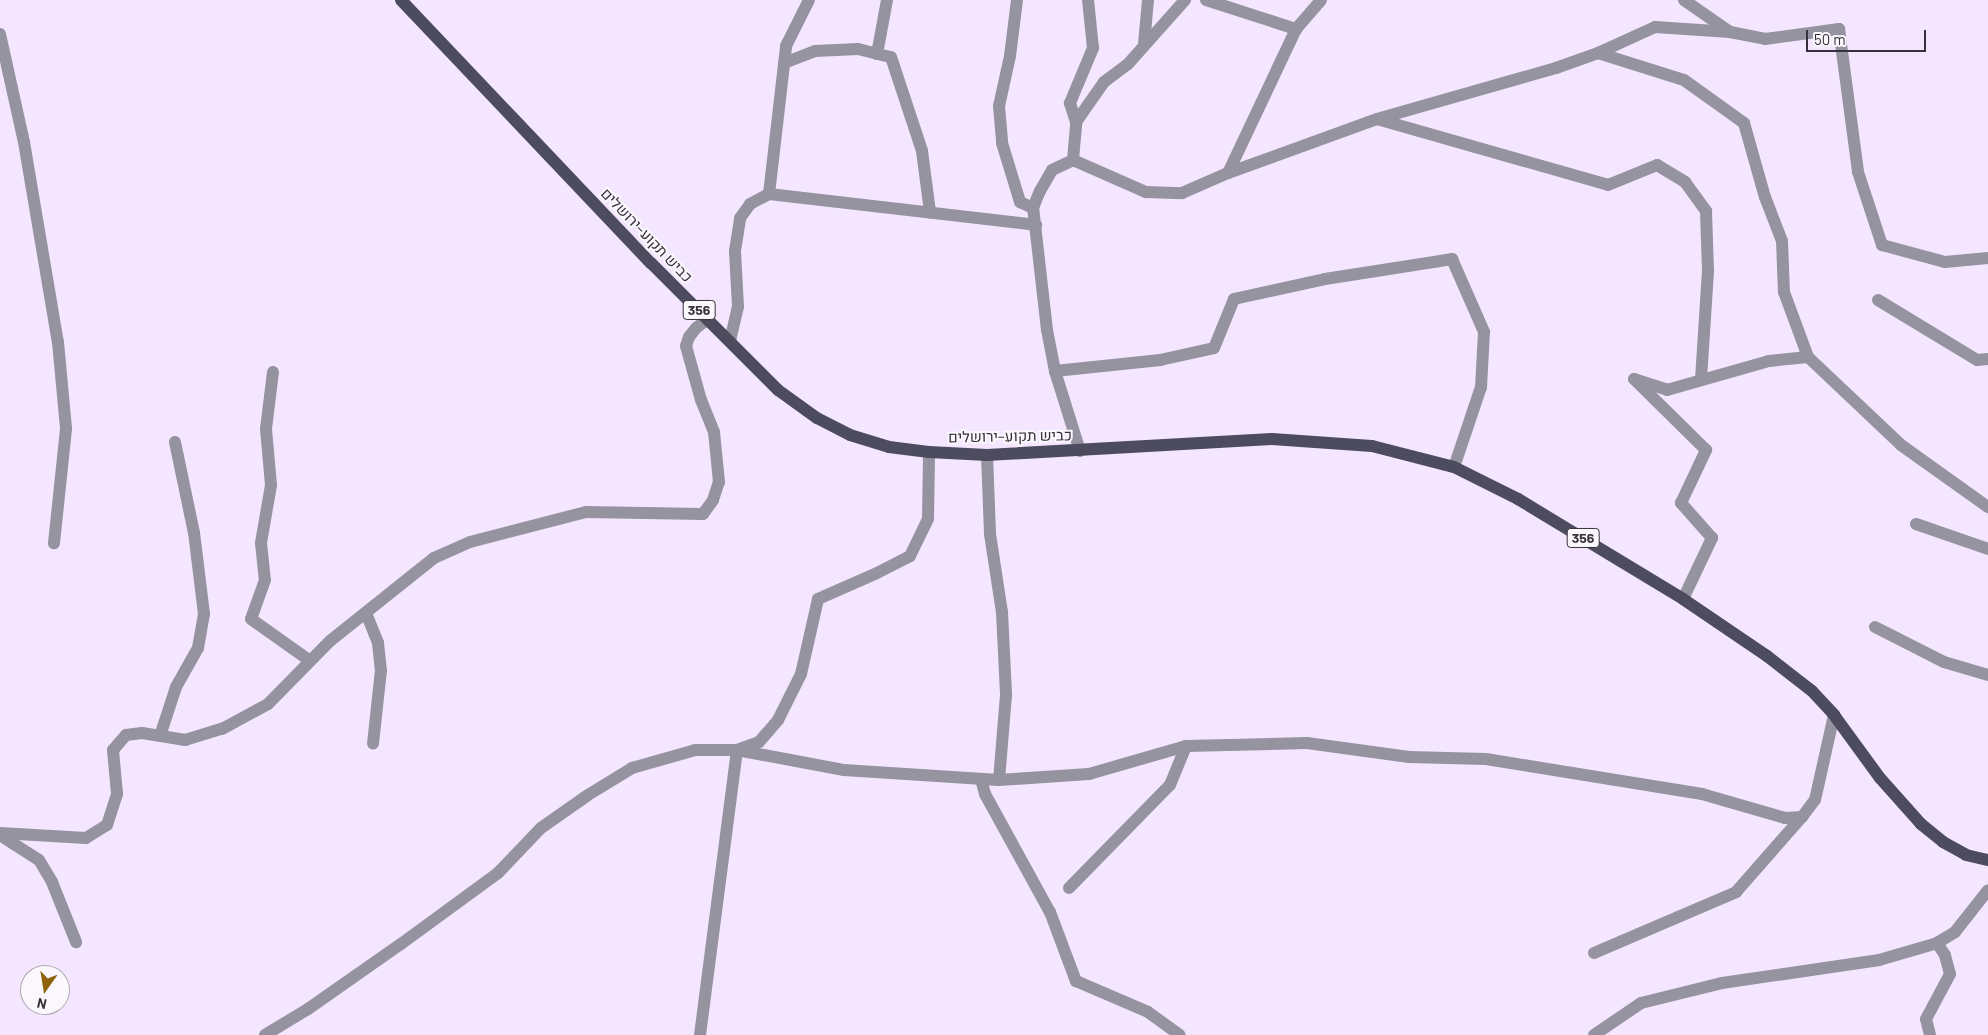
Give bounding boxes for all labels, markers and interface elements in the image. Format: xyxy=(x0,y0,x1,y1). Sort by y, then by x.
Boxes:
scale bar xyxy=(1808,20,1928,52)
text: 50 m xyxy=(1814,30,1846,48)
street label: כביש תקוע–ירושלים xyxy=(597,184,697,286)
road number: 356 xyxy=(682,298,716,322)
street label: כביש תקוע–ירושלים xyxy=(948,426,1072,446)
road number: 356 xyxy=(1566,526,1600,550)
north arrow xyxy=(20,965,70,1015)
text: N xyxy=(35,995,48,1013)

